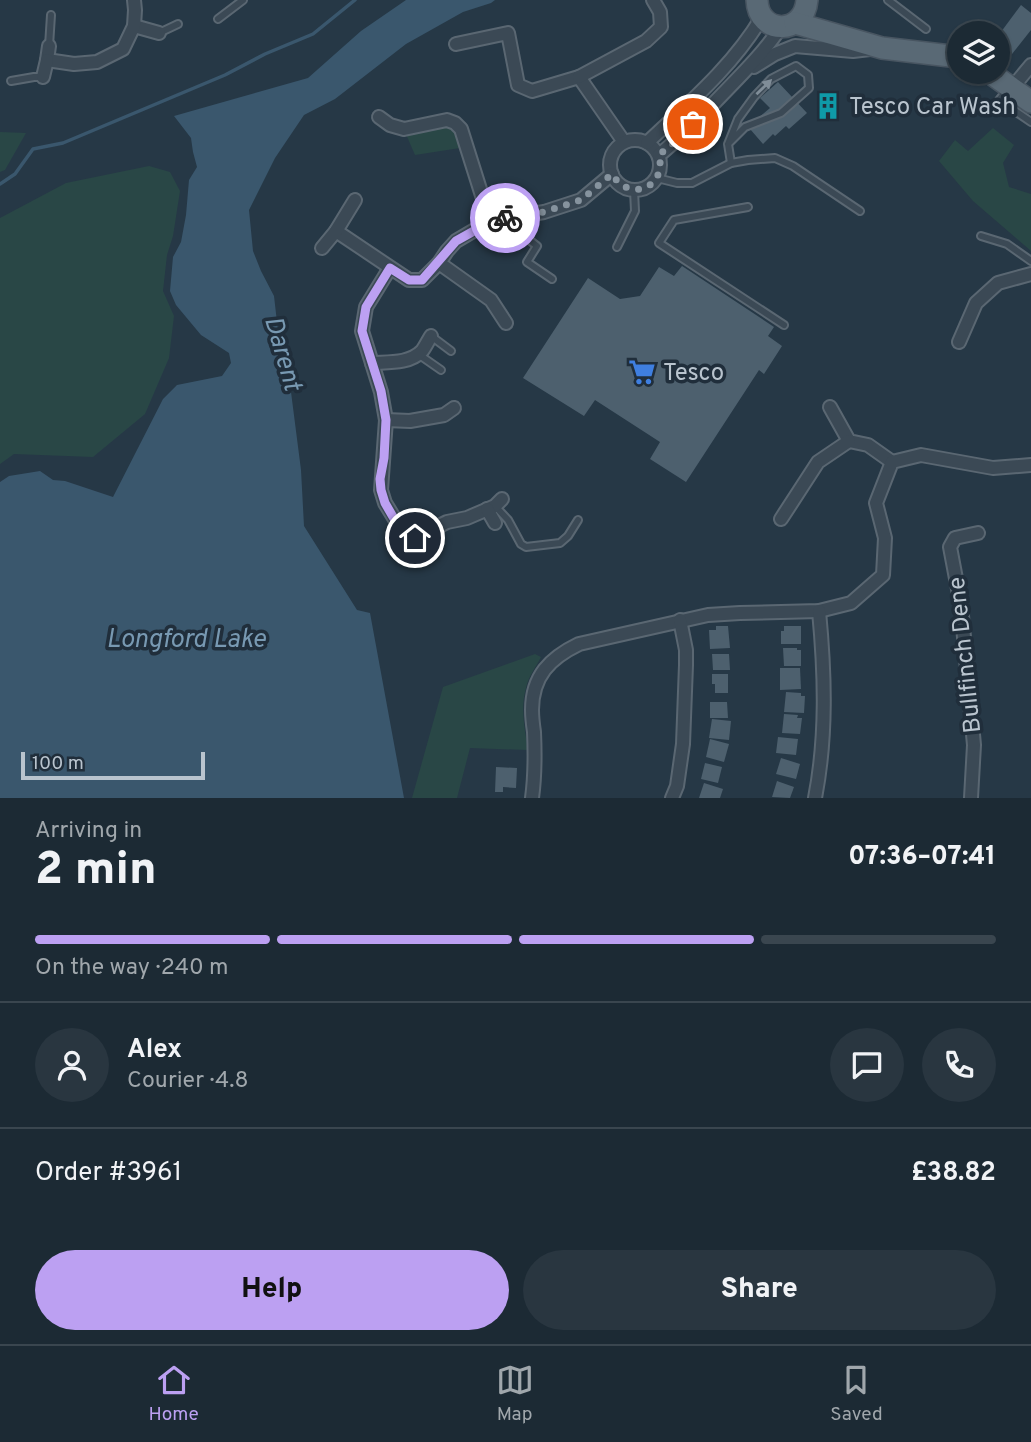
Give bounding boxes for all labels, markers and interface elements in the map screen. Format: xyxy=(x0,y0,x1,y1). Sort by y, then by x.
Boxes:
map controls xyxy=(947,21,1010,84)
button: layers xyxy=(947,21,1010,84)
one-way arrow xyxy=(755,79,772,96)
building icon: Tesco Car Wash xyxy=(813,91,843,121)
place label: Tesco Car Wash xyxy=(849,93,1016,123)
pin xyxy=(663,94,723,154)
icon: bag xyxy=(674,105,712,143)
courier xyxy=(470,183,540,253)
icon: bike xyxy=(486,199,524,237)
water label: Darent xyxy=(255,313,308,397)
supermarket icon: Tesco xyxy=(627,357,657,387)
place label: Tesco xyxy=(663,359,724,389)
pin xyxy=(385,508,445,568)
icon: home xyxy=(396,519,434,557)
street label: Bullfinch Dene xyxy=(943,575,989,734)
water label: Longford Lake xyxy=(106,624,266,657)
scale bar xyxy=(21,749,205,781)
text: 100 m xyxy=(32,752,84,776)
text: Arriving in xyxy=(35,817,142,846)
text: 07:36–07:41 xyxy=(848,841,996,874)
text: 2 min xyxy=(35,842,157,901)
text: On the way · 240 m xyxy=(35,954,229,983)
button: person xyxy=(35,1028,109,1102)
button: chat xyxy=(830,1028,904,1102)
button: phone xyxy=(922,1028,996,1102)
text: Alex xyxy=(127,1034,182,1067)
text: Courier · 4.8 xyxy=(127,1067,248,1096)
text: Order #3961 xyxy=(35,1157,182,1190)
text: £38.82 xyxy=(911,1157,996,1190)
button: Help xyxy=(35,1250,509,1330)
button: Share xyxy=(523,1250,996,1330)
tab: Home xyxy=(148,1361,199,1427)
tab: Map xyxy=(496,1361,534,1427)
tab: Saved xyxy=(830,1361,883,1427)

